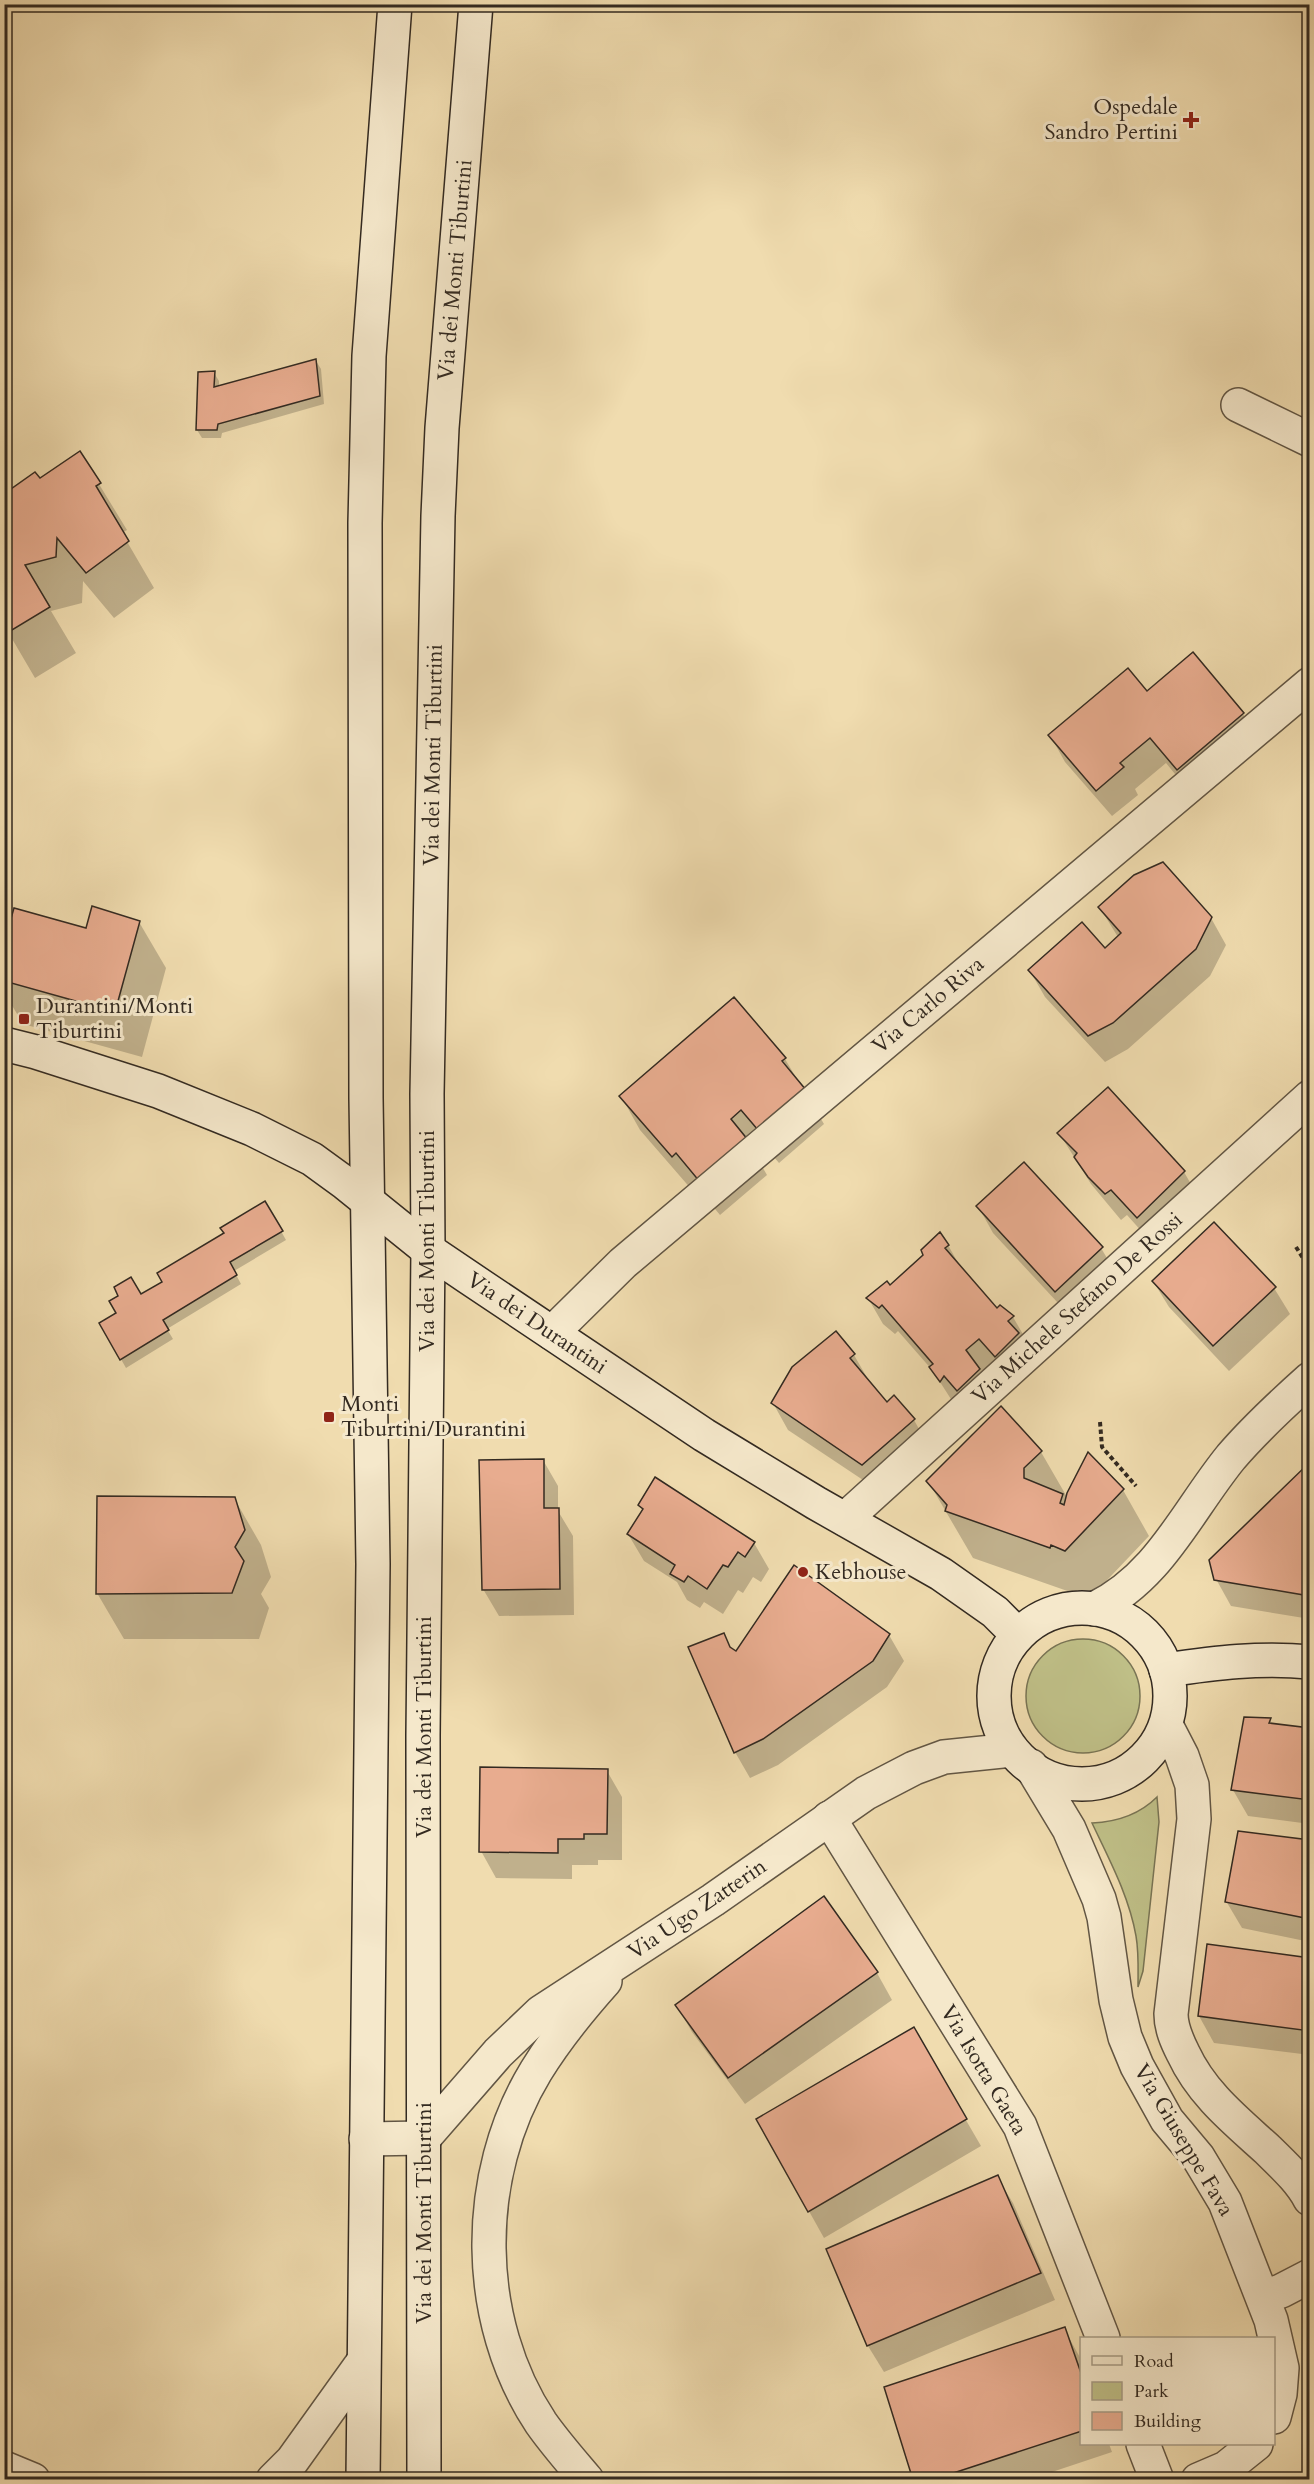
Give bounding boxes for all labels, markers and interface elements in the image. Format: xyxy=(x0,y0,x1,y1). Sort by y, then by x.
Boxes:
place label: Ospedale Sandro Pertini xyxy=(1045,92,1178,147)
marker: Ospedale Sandro Pertini xyxy=(1182,111,1200,129)
street label: Via dei Monti Tiburtini xyxy=(430,158,480,382)
street label: Via dei Monti Tiburtini xyxy=(416,644,450,866)
street label: Via Carlo Riva xyxy=(866,949,991,1061)
place label: Durantini/Monti Tiburtini xyxy=(36,991,193,1046)
marker: Durantini/Monti Tiburtini xyxy=(17,1012,31,1026)
street label: Via dei Monti Tiburtini xyxy=(412,1130,442,1352)
street label: Via Michele Stefano De Rossi xyxy=(965,1205,1189,1411)
street label: Via dei Durantini xyxy=(461,1265,613,1381)
place label: Monti Tiburtini/Durantini xyxy=(341,1389,526,1444)
marker: Monti Tiburtini/Durantini xyxy=(322,1410,336,1424)
place label: Kebhouse xyxy=(815,1557,907,1587)
marker: Kebhouse xyxy=(796,1565,810,1579)
street label: Via dei Monti Tiburtini xyxy=(409,1616,439,1838)
street label: Via Ugo Zatterin xyxy=(622,1851,773,1967)
street label: Via Isotta Gaeta xyxy=(933,1999,1035,2141)
street label: Via Giuseppe Fava xyxy=(1127,2058,1242,2222)
street label: Via dei Monti Tiburtini xyxy=(409,2102,439,2324)
legend xyxy=(1080,2337,1275,2445)
text: Road xyxy=(1134,2349,1174,2374)
text: Park xyxy=(1134,2379,1169,2404)
text: Building xyxy=(1134,2409,1202,2434)

